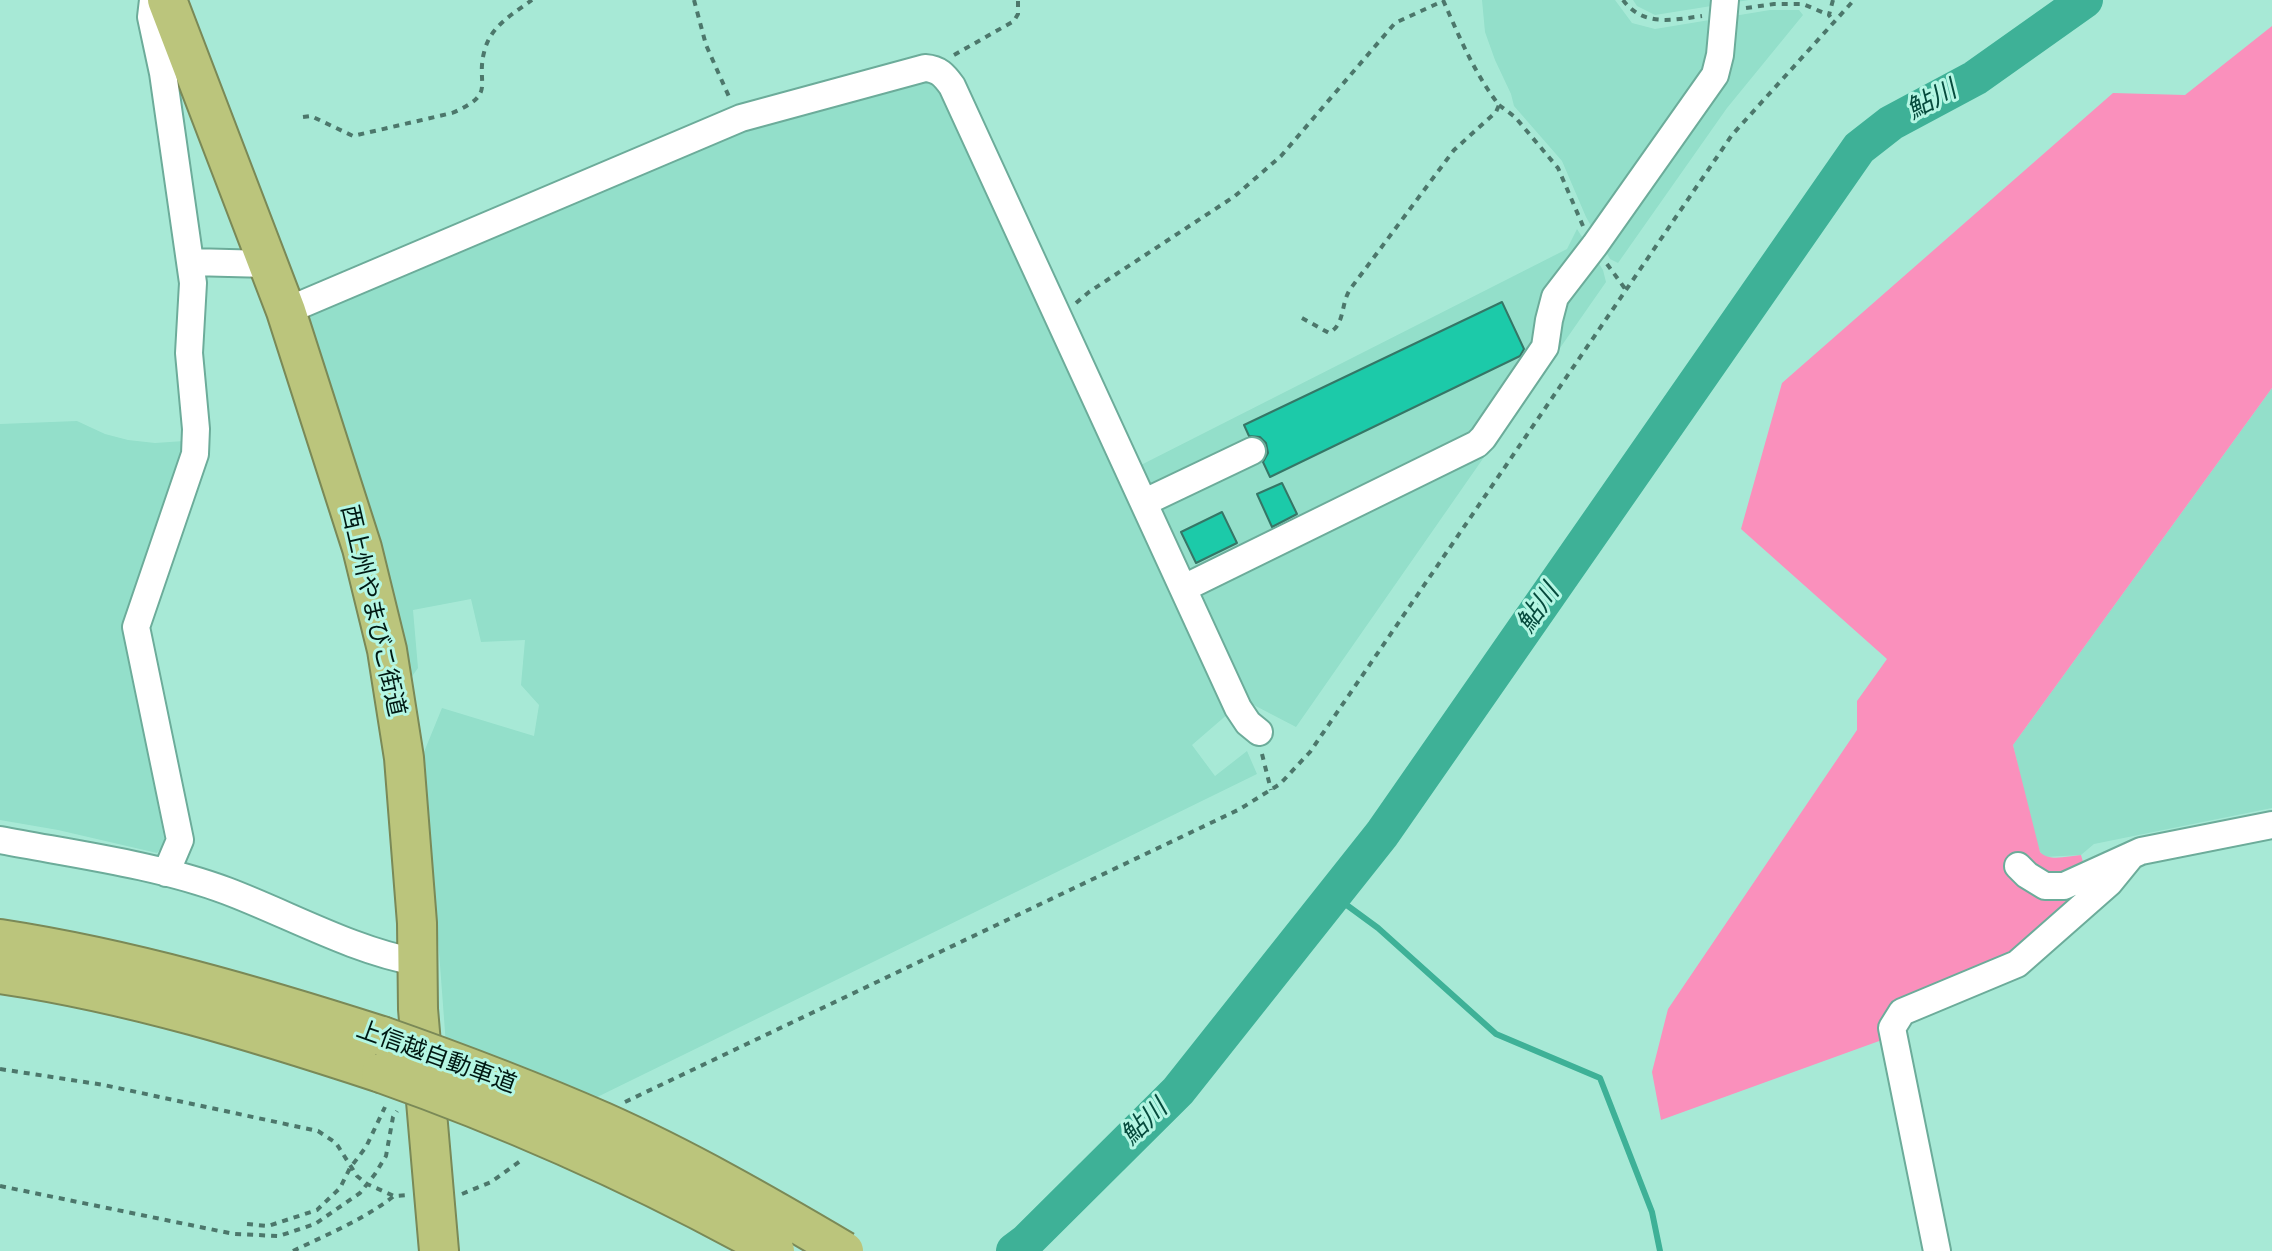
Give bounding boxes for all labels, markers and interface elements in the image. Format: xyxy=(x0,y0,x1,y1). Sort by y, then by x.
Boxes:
water label: 鮎川 xyxy=(1902,75,1962,127)
street label: 西上州やまびこ街道 xyxy=(334,503,410,719)
water label: 鮎川 xyxy=(1511,579,1567,639)
street label: 上信越自動車道 xyxy=(352,1016,520,1100)
water label: 鮎川 xyxy=(1115,1094,1175,1152)

